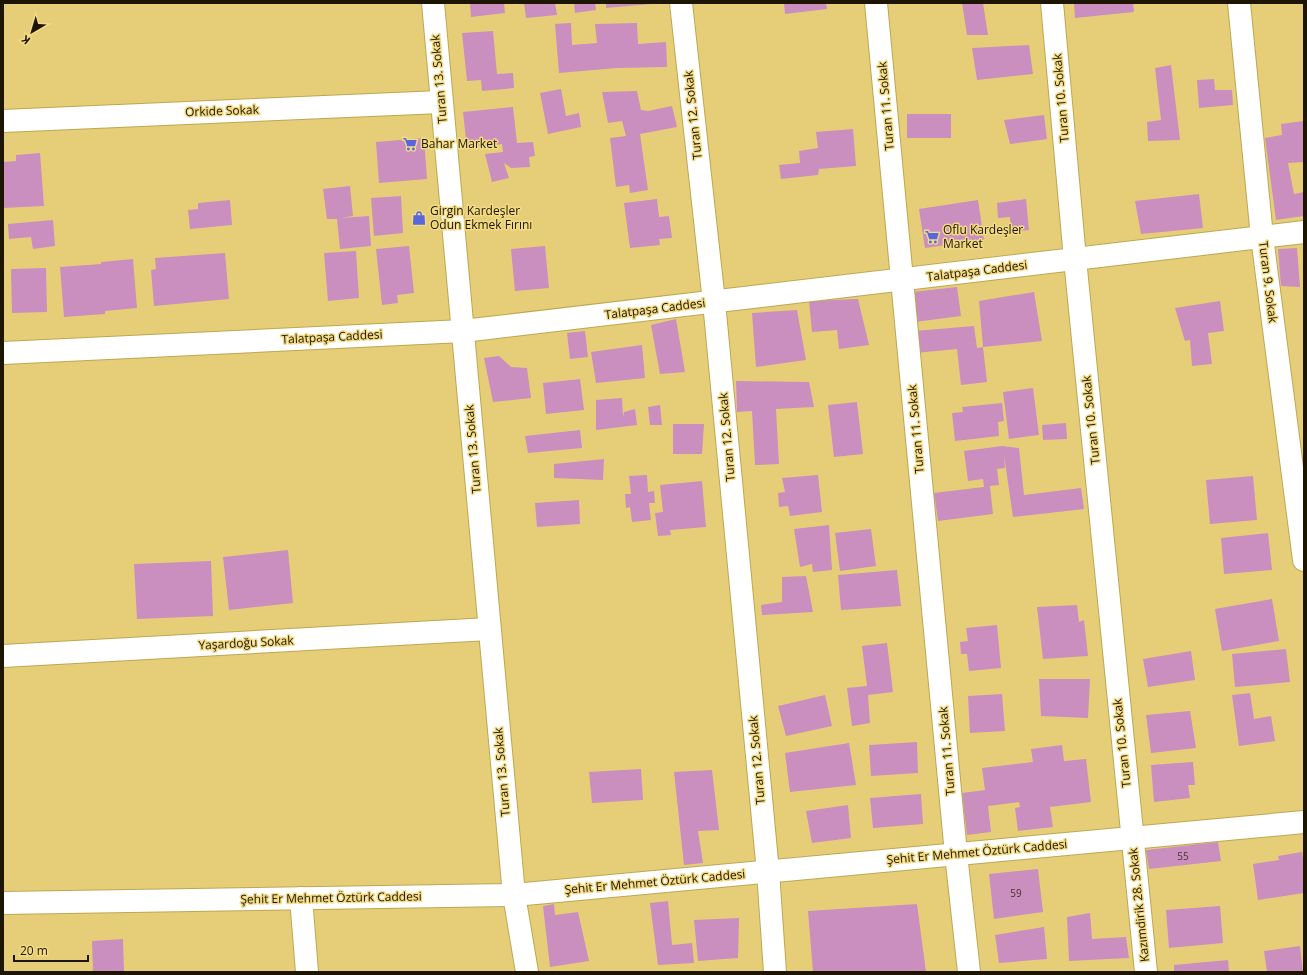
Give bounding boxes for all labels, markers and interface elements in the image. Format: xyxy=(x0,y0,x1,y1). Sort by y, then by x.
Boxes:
north arrow xyxy=(12,12,52,52)
text: K xyxy=(17,32,33,48)
street label: Turan 13. Sokak xyxy=(426,33,451,124)
street label: Turan 10. Sokak xyxy=(1048,52,1073,143)
street label: Turan 11. Sokak xyxy=(873,60,898,151)
street label: Turan 12. Sokak xyxy=(679,69,706,160)
street label: Orkide Sokak xyxy=(185,101,260,120)
place label: Bahar Market xyxy=(421,135,497,152)
supermarket icon: Bahar Market xyxy=(402,136,418,152)
place label: Girgin Kardeşler Odun Ekmek Fırını xyxy=(430,202,532,233)
shop icon: Girgin Kardeşler Odun Ekmek Fırını xyxy=(411,210,427,226)
place label: Oflu Kardeşler Market xyxy=(943,221,1023,252)
supermarket icon: Oflu Kardeşler Market xyxy=(924,229,940,245)
street label: Turan 9. Sokak xyxy=(1255,240,1282,324)
street label: Talatpaşa Caddesi xyxy=(926,256,1028,285)
street label: Talatpaşa Caddesi xyxy=(604,294,706,323)
street label: Talatpaşa Caddesi xyxy=(281,325,383,348)
street label: Turan 10. Sokak xyxy=(1077,374,1104,465)
street label: Turan 11. Sokak xyxy=(903,383,928,474)
street label: Turan 12. Sokak xyxy=(714,391,739,482)
street label: Turan 13. Sokak xyxy=(460,403,485,494)
street label: Yaşardoğu Sokak xyxy=(198,631,295,653)
street label: Turan 10. Sokak xyxy=(1108,697,1135,788)
street label: Turan 11. Sokak xyxy=(934,705,959,796)
street label: Turan 12. Sokak xyxy=(744,714,769,805)
street label: Turan 13. Sokak xyxy=(489,726,514,817)
street label: Şehit Er Mehmet Öztürk Caddesi xyxy=(886,835,1068,868)
street label: Kazımdirik 28. Sokak xyxy=(1124,847,1153,963)
house number: 55 xyxy=(1177,849,1189,863)
street label: Şehit Er Mehmet Öztürk Caddesi xyxy=(564,865,746,898)
house number: 59 xyxy=(1010,886,1022,900)
street label: Şehit Er Mehmet Öztürk Caddesi xyxy=(240,887,422,908)
scale bar xyxy=(14,937,88,963)
text: 20 m xyxy=(20,942,48,959)

